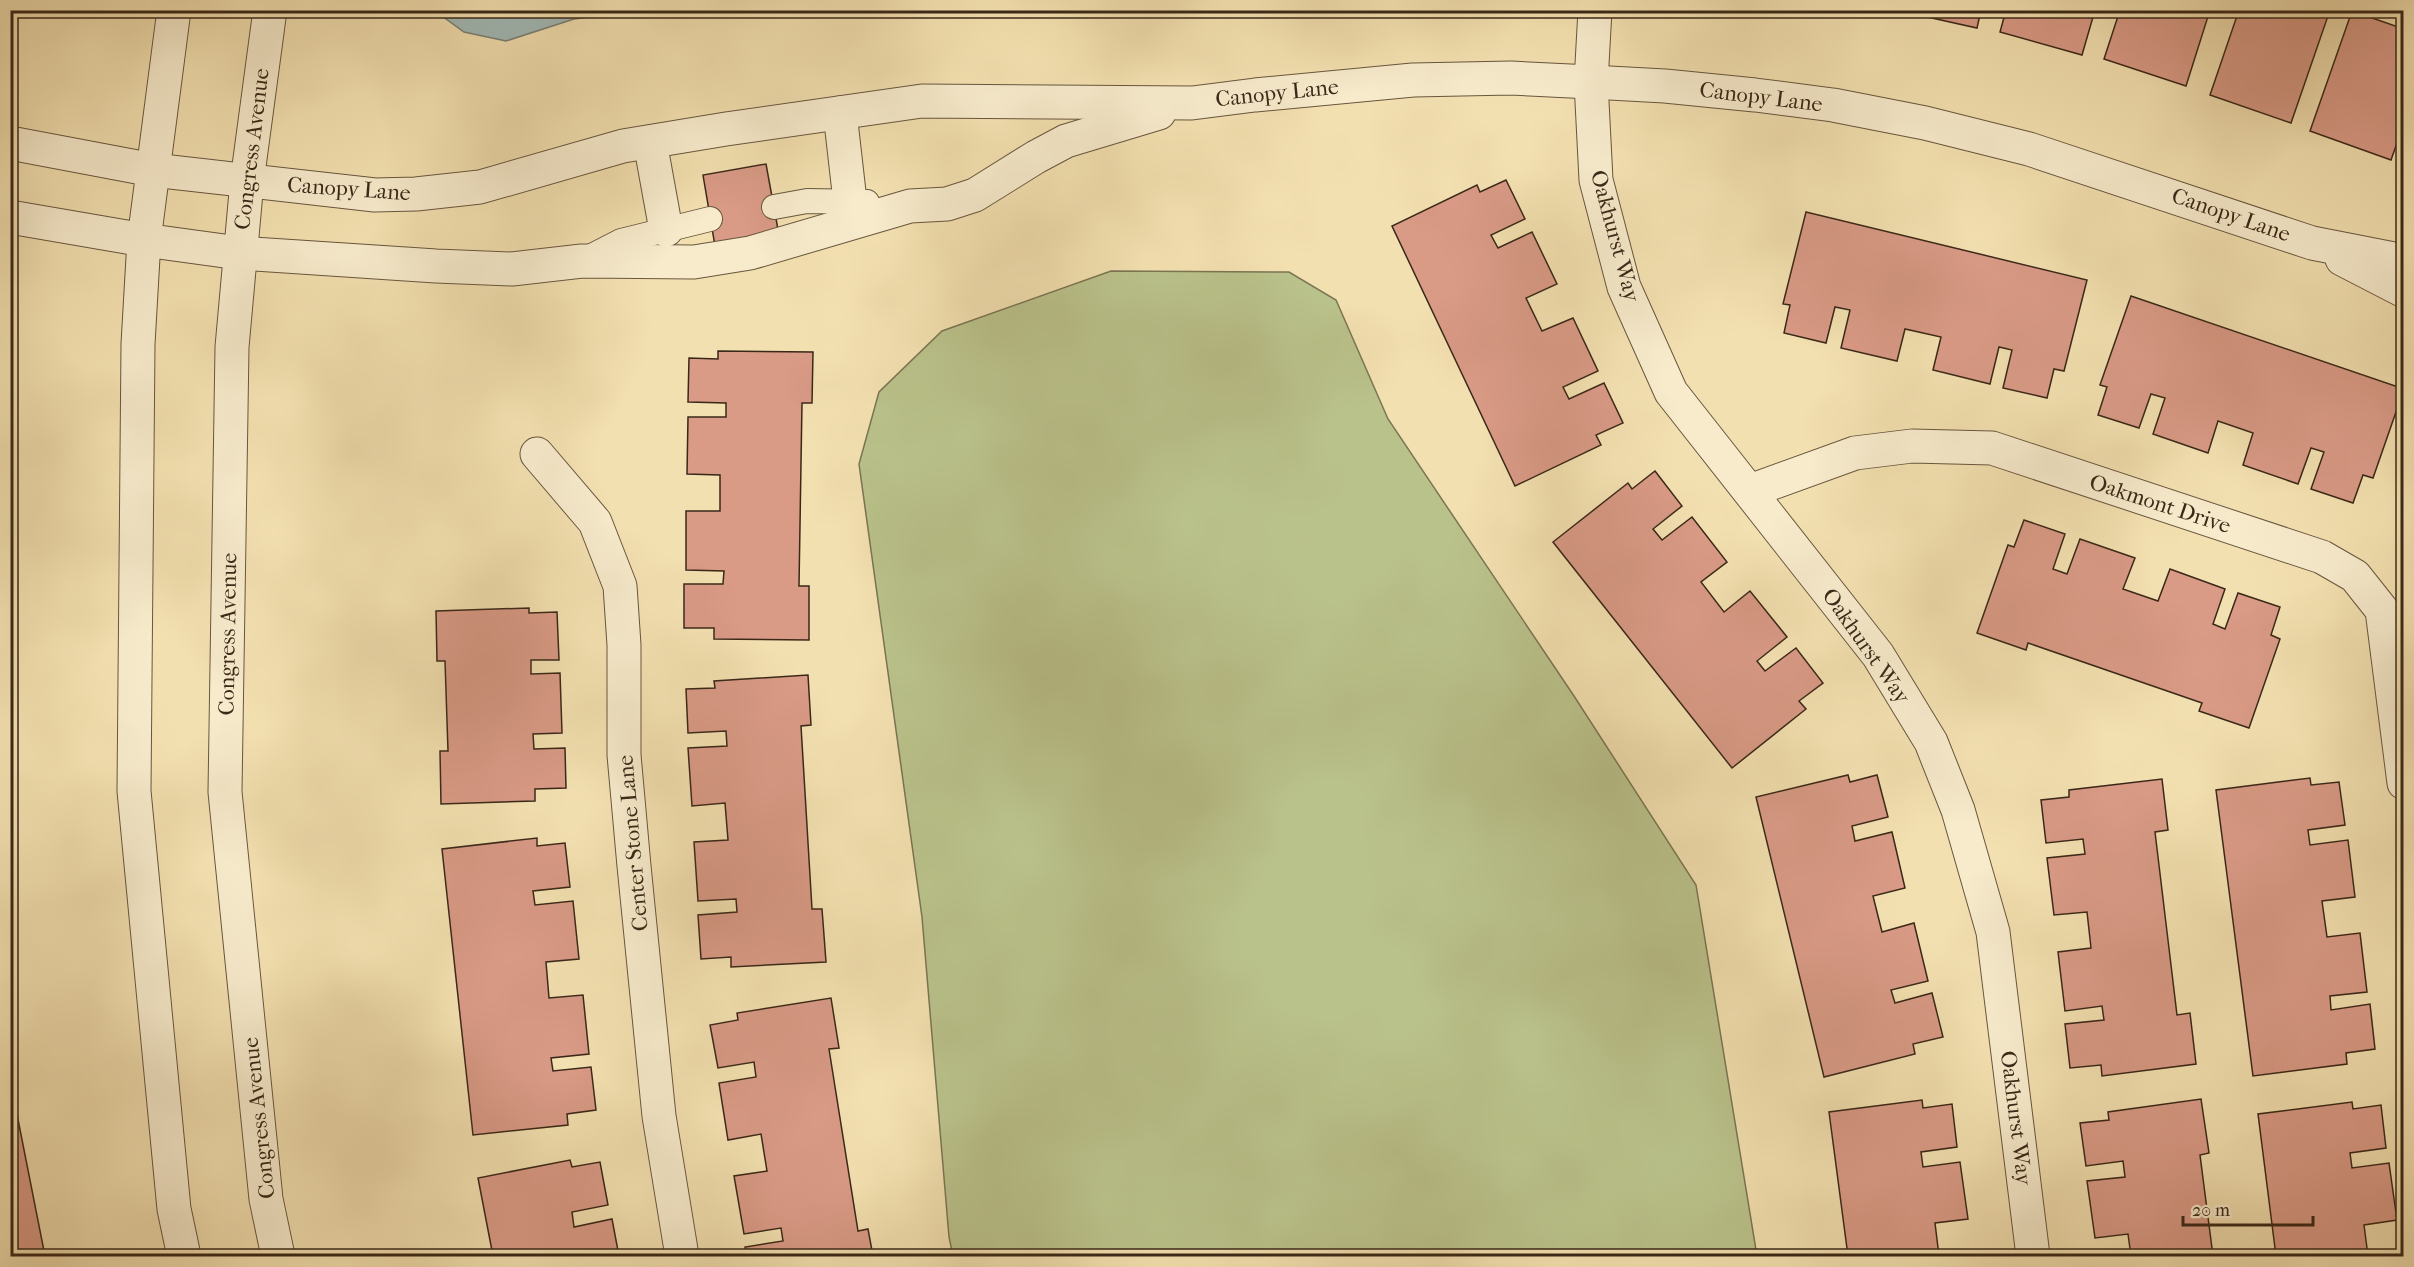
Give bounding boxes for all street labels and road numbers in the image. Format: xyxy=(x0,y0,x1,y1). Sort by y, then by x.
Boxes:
street label: Congress Avenue xyxy=(229,67,275,231)
street label: Canopy Lane xyxy=(1214,74,1340,112)
street label: Canopy Lane xyxy=(1698,77,1824,117)
street label: Oakhurst Way xyxy=(1585,167,1645,306)
street label: Canopy Lane xyxy=(286,172,412,206)
street label: Canopy Lane xyxy=(2168,183,2294,247)
street label: Oakmont Drive xyxy=(2086,469,2234,539)
street label: Congress Avenue xyxy=(214,552,242,715)
street label: Oakhurst Way xyxy=(1817,583,1916,710)
street label: Center Stone Lane xyxy=(612,754,654,932)
street label: Congress Avenue xyxy=(238,1036,280,1200)
street label: Oakhurst Way xyxy=(1995,1049,2037,1188)

